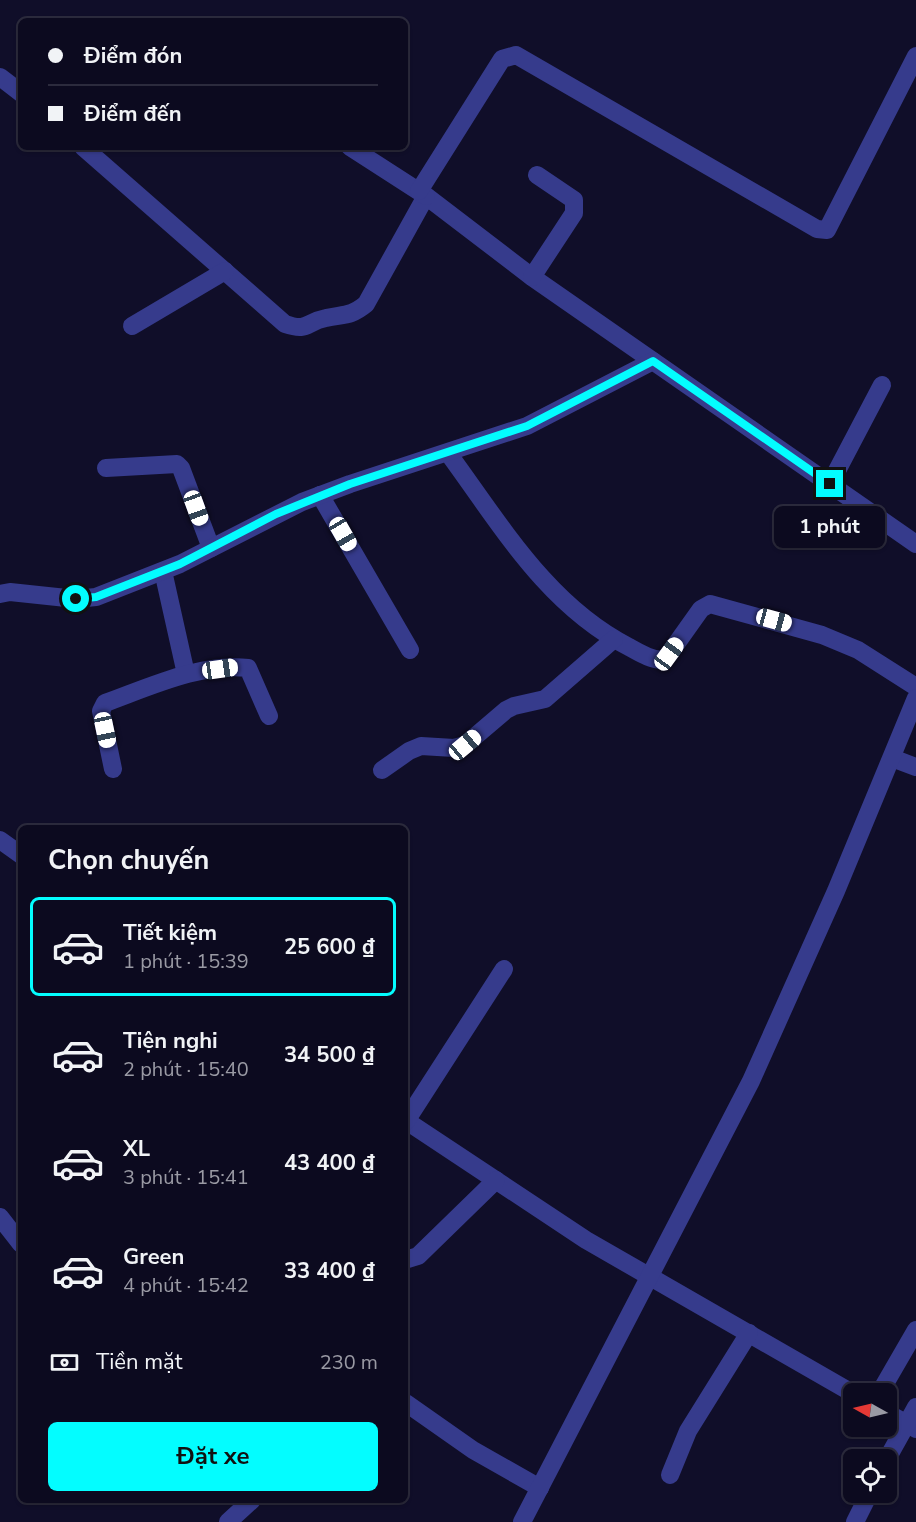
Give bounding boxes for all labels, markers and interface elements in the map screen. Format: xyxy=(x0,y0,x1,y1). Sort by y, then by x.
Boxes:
text: Điểm đón xyxy=(84,41,182,71)
text: Điểm đến xyxy=(84,99,182,129)
route end xyxy=(816,470,843,497)
car xyxy=(181,488,211,528)
callout: 1 phút xyxy=(774,505,886,547)
text: 1 phút xyxy=(799,513,860,540)
car xyxy=(326,514,360,554)
route start xyxy=(62,585,89,612)
car xyxy=(754,607,794,633)
car xyxy=(651,634,687,674)
car xyxy=(201,658,239,680)
car xyxy=(92,711,118,749)
car xyxy=(445,727,485,763)
text: Chọn chuyến xyxy=(48,842,209,879)
text: Tiết kiệm xyxy=(123,918,217,948)
icon: car xyxy=(51,920,105,974)
text: 25 600 ₫ xyxy=(284,932,375,962)
text: 1 phút · 15:39 xyxy=(123,948,249,975)
text: Tiện nghi xyxy=(123,1026,218,1056)
icon: car xyxy=(51,1028,105,1082)
text: 34 500 ₫ xyxy=(284,1040,375,1070)
text: 2 phút · 15:40 xyxy=(123,1056,249,1083)
text: XL xyxy=(123,1134,150,1164)
icon: car xyxy=(51,1136,105,1190)
text: 43 400 ₫ xyxy=(284,1148,375,1178)
text: 3 phút · 15:41 xyxy=(123,1164,249,1191)
text: Green xyxy=(123,1242,184,1272)
icon: car xyxy=(51,1244,105,1298)
text: 33 400 ₫ xyxy=(284,1256,375,1286)
text: 4 phút · 15:42 xyxy=(123,1272,249,1299)
icon: cash xyxy=(48,1346,81,1379)
text: Tiền mặt xyxy=(96,1347,182,1377)
text: 230 m xyxy=(320,1349,378,1376)
north arrow xyxy=(843,1383,897,1437)
map controls xyxy=(843,1383,897,1503)
button: Đặt xe xyxy=(48,1422,378,1491)
button: locate xyxy=(843,1449,897,1503)

